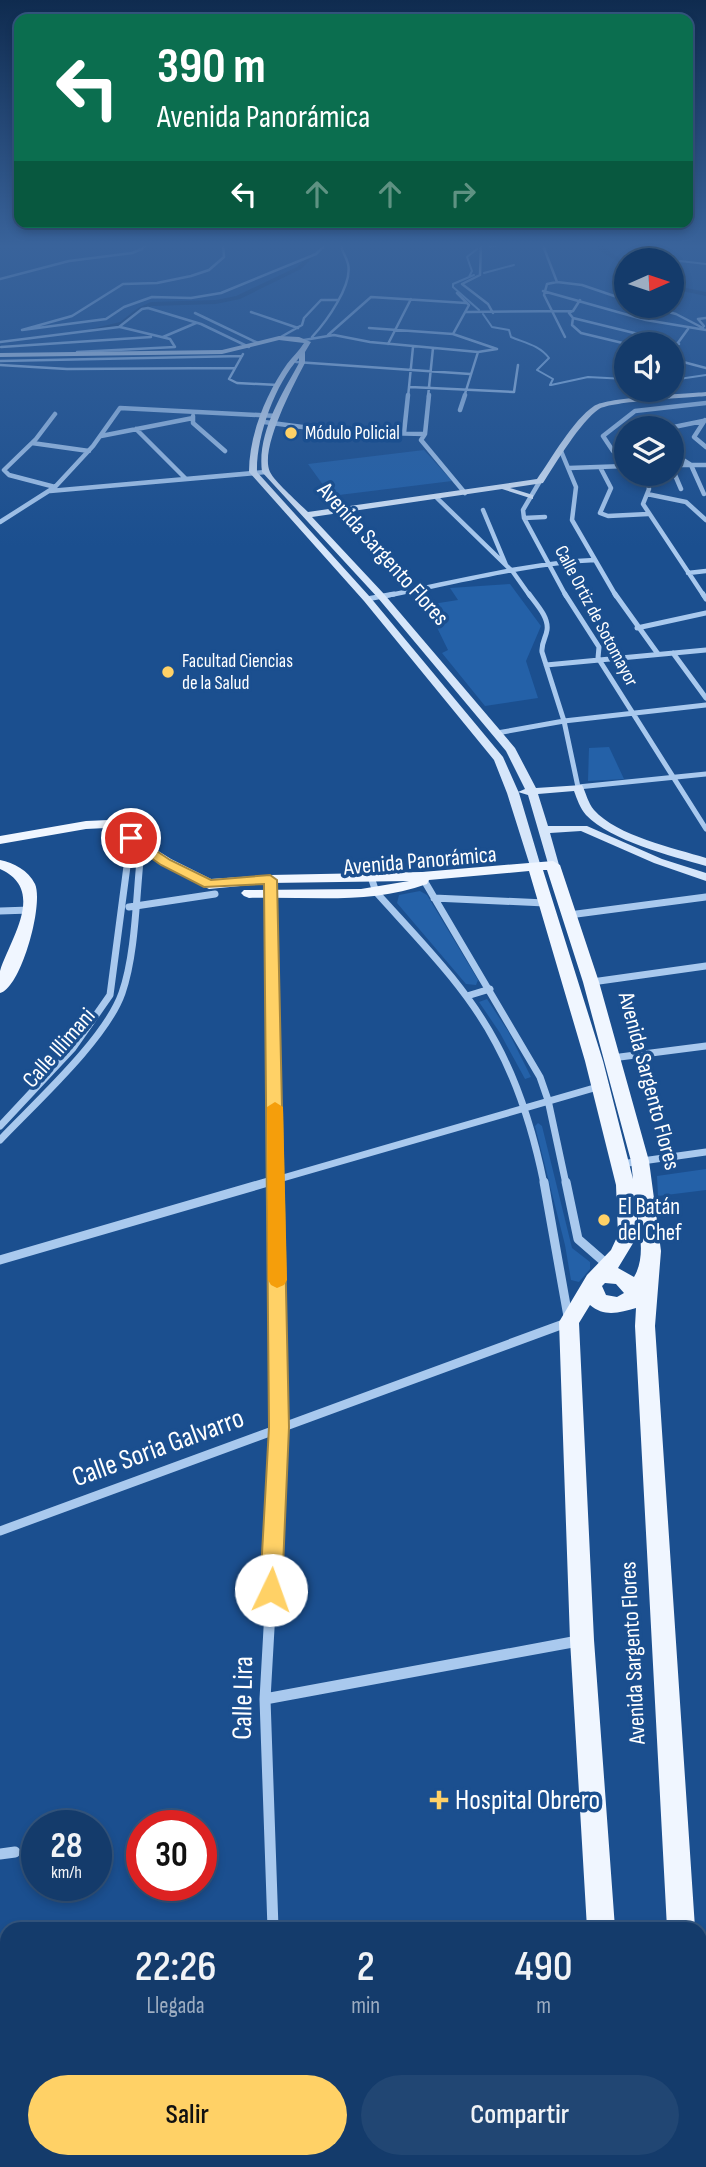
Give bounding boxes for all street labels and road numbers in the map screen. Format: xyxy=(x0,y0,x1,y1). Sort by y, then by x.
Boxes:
street label: Avenida Sargento Flores xyxy=(311,476,455,631)
street label: Calle Ortiz de Sotomayor xyxy=(549,542,643,691)
street label: Avenida Panorámica xyxy=(341,840,498,882)
street label: Avenida Sargento Flores xyxy=(612,988,686,1173)
street label: Calle Illimani xyxy=(17,1002,101,1094)
street label: Calle Soria Galvarro xyxy=(68,1402,248,1494)
street label: Avenida Sargento Flores xyxy=(614,1561,652,1746)
street label: Calle Lira xyxy=(226,1656,260,1740)

